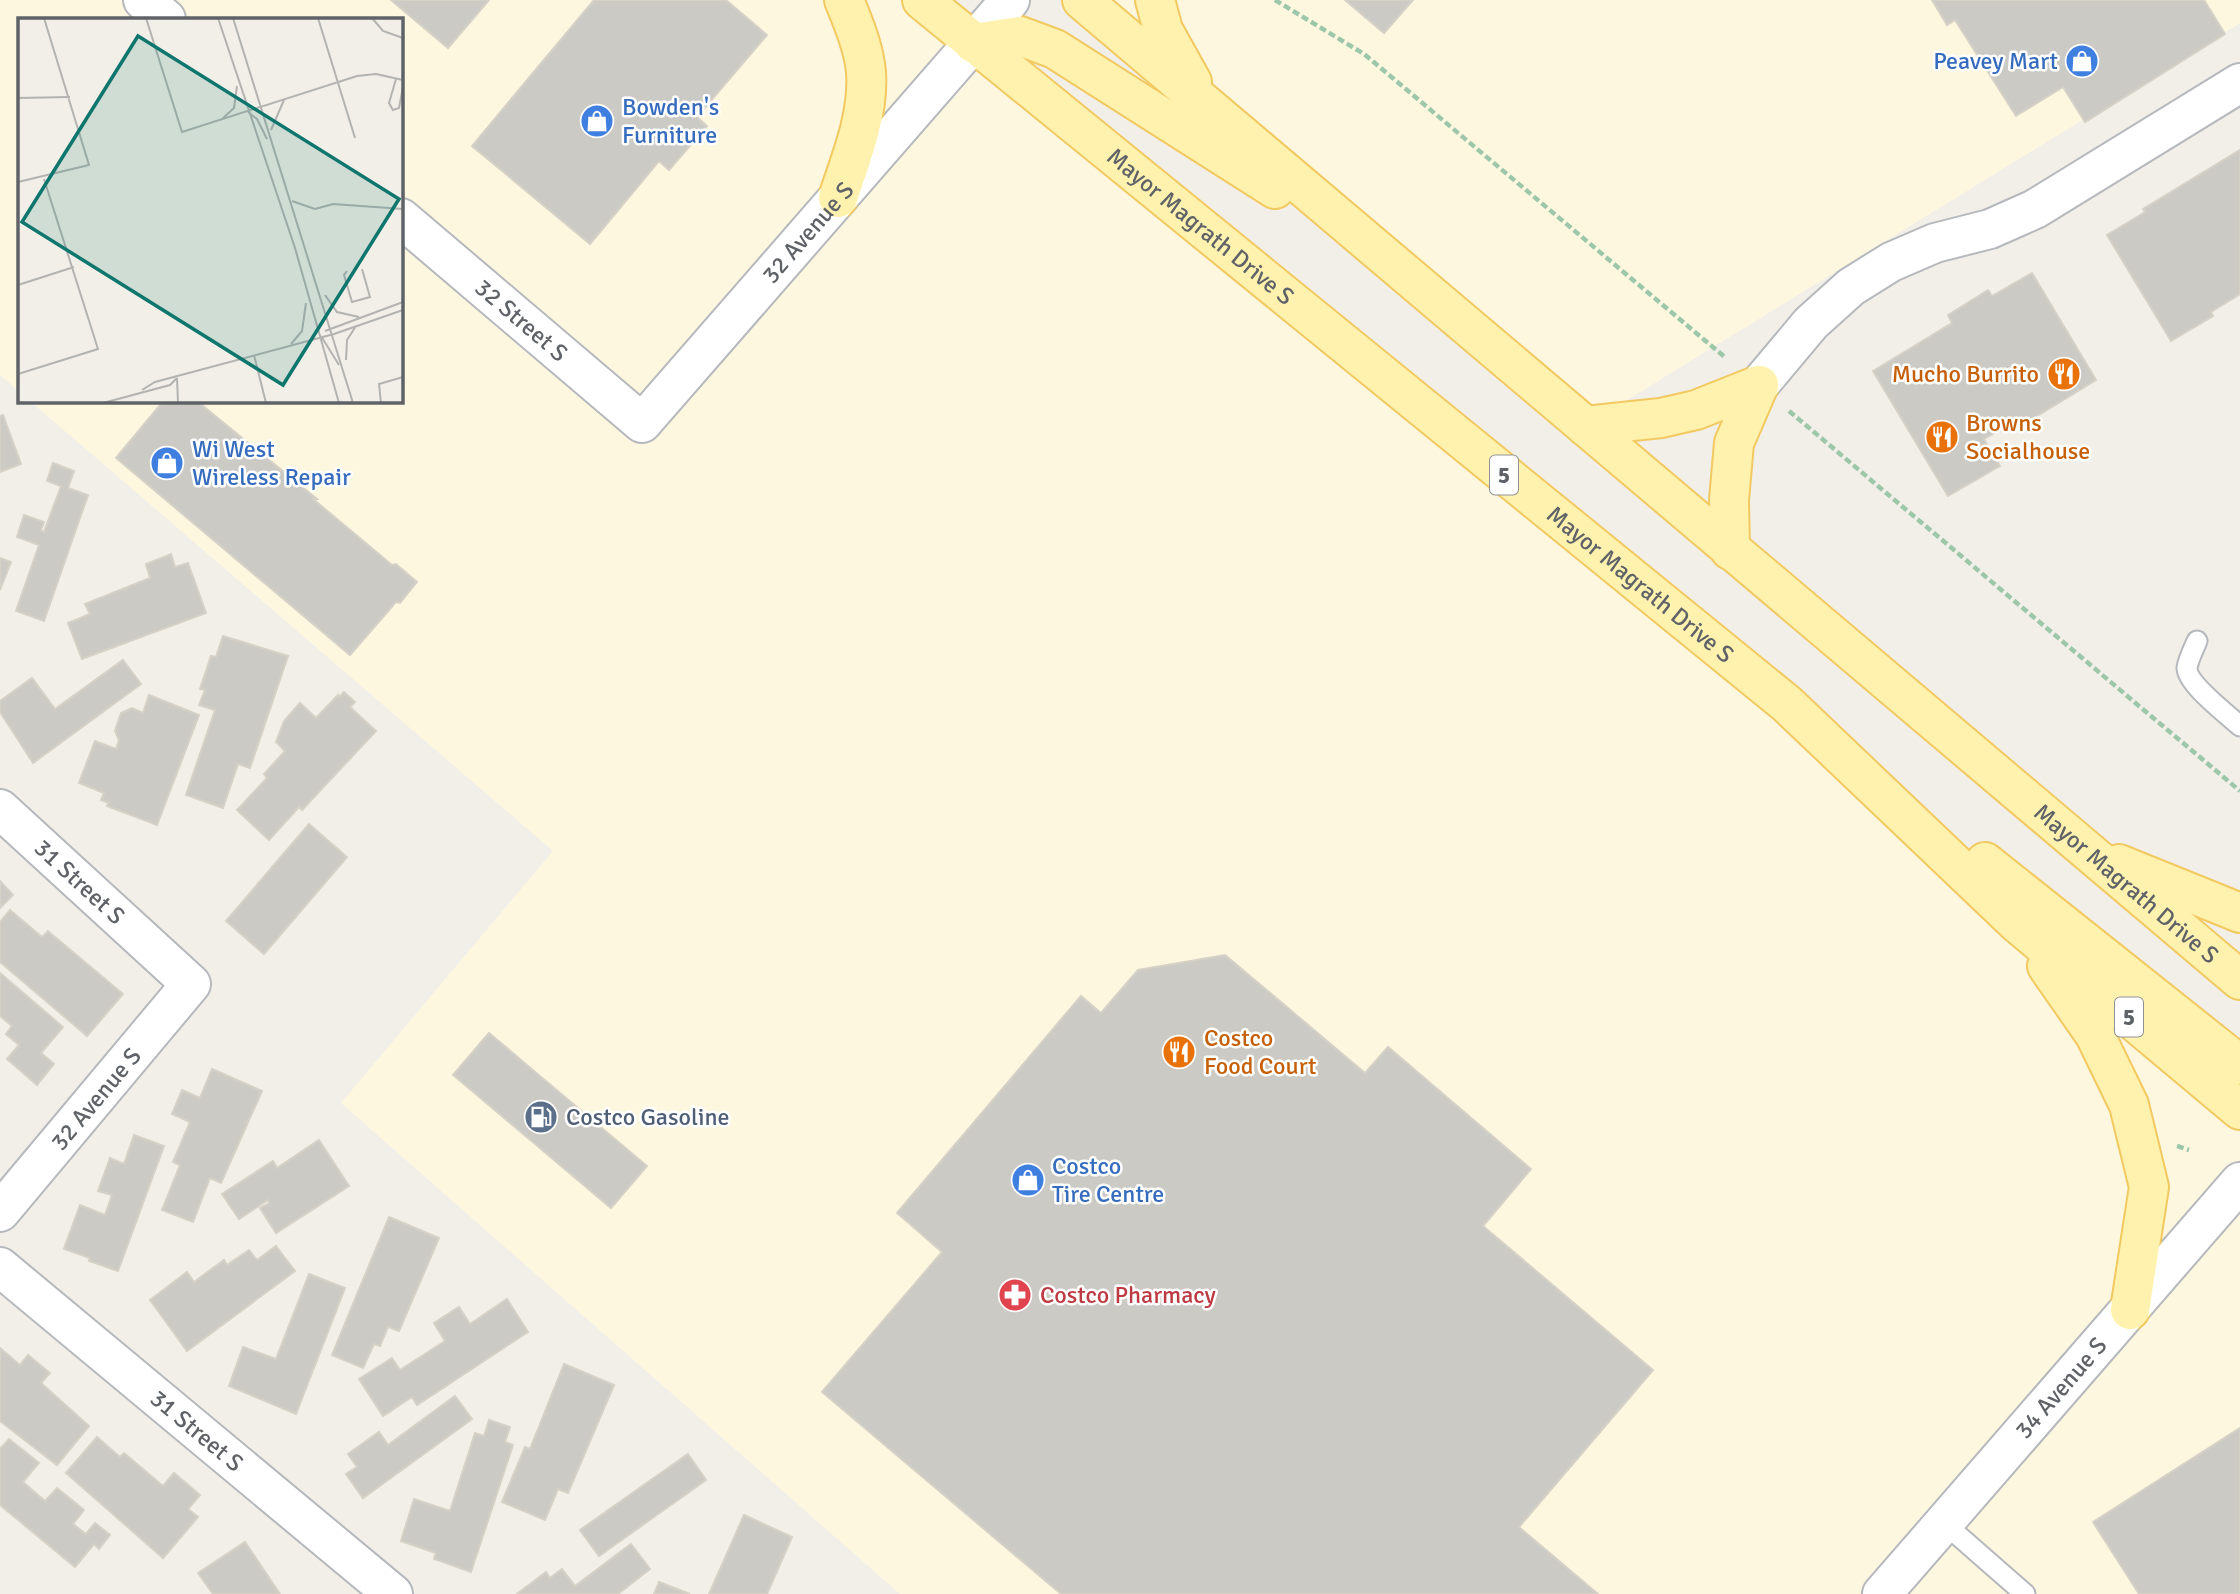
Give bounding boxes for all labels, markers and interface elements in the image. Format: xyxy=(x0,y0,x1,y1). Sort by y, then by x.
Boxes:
inset map xyxy=(18,18,402,402)
shop icon: Peavey Mart xyxy=(2063,42,2101,80)
place label: Peavey Mart xyxy=(1933,46,2058,76)
place label: Bowden's Furniture xyxy=(622,92,719,150)
shop icon: Bowden's Furniture xyxy=(578,102,616,140)
street label: Mayor Magrath Drive S xyxy=(1101,142,1300,312)
street label: 32 Avenue S xyxy=(756,176,860,289)
street label: 32 Street S xyxy=(469,273,574,368)
restaurant icon: Mucho Burrito xyxy=(2045,355,2083,393)
place label: Mucho Burrito xyxy=(1892,359,2039,389)
place label: Browns Socialhouse xyxy=(1966,408,2090,466)
restaurant icon: Browns Socialhouse xyxy=(1923,418,1961,456)
place label: Wi West Wireless Repair xyxy=(192,434,351,492)
shop icon: Wi West Wireless Repair xyxy=(148,444,186,482)
road number: 5 xyxy=(1490,456,1518,495)
street label: Mayor Magrath Drive S xyxy=(1541,499,1740,670)
street label: Mayor Magrath Drive S xyxy=(2028,797,2225,970)
street label: 31 Street S xyxy=(28,833,131,931)
road number: 5 xyxy=(2115,998,2143,1036)
place label: Costco Food Court xyxy=(1204,1023,1316,1081)
restaurant icon: Costco Food Court xyxy=(1160,1033,1198,1071)
street label: 32 Avenue S xyxy=(44,1042,148,1156)
fuel station icon: Costco Gasoline xyxy=(522,1098,560,1136)
place label: Costco Gasoline xyxy=(566,1102,730,1132)
place label: Costco Tire Centre xyxy=(1052,1151,1164,1209)
shop icon: Costco Tire Centre xyxy=(1009,1161,1047,1199)
pharmacy icon: Costco Pharmacy xyxy=(996,1276,1034,1314)
place label: Costco Pharmacy xyxy=(1040,1280,1216,1310)
street label: 34 Avenue S xyxy=(2009,1331,2113,1445)
street label: 31 Street S xyxy=(144,1383,250,1478)

